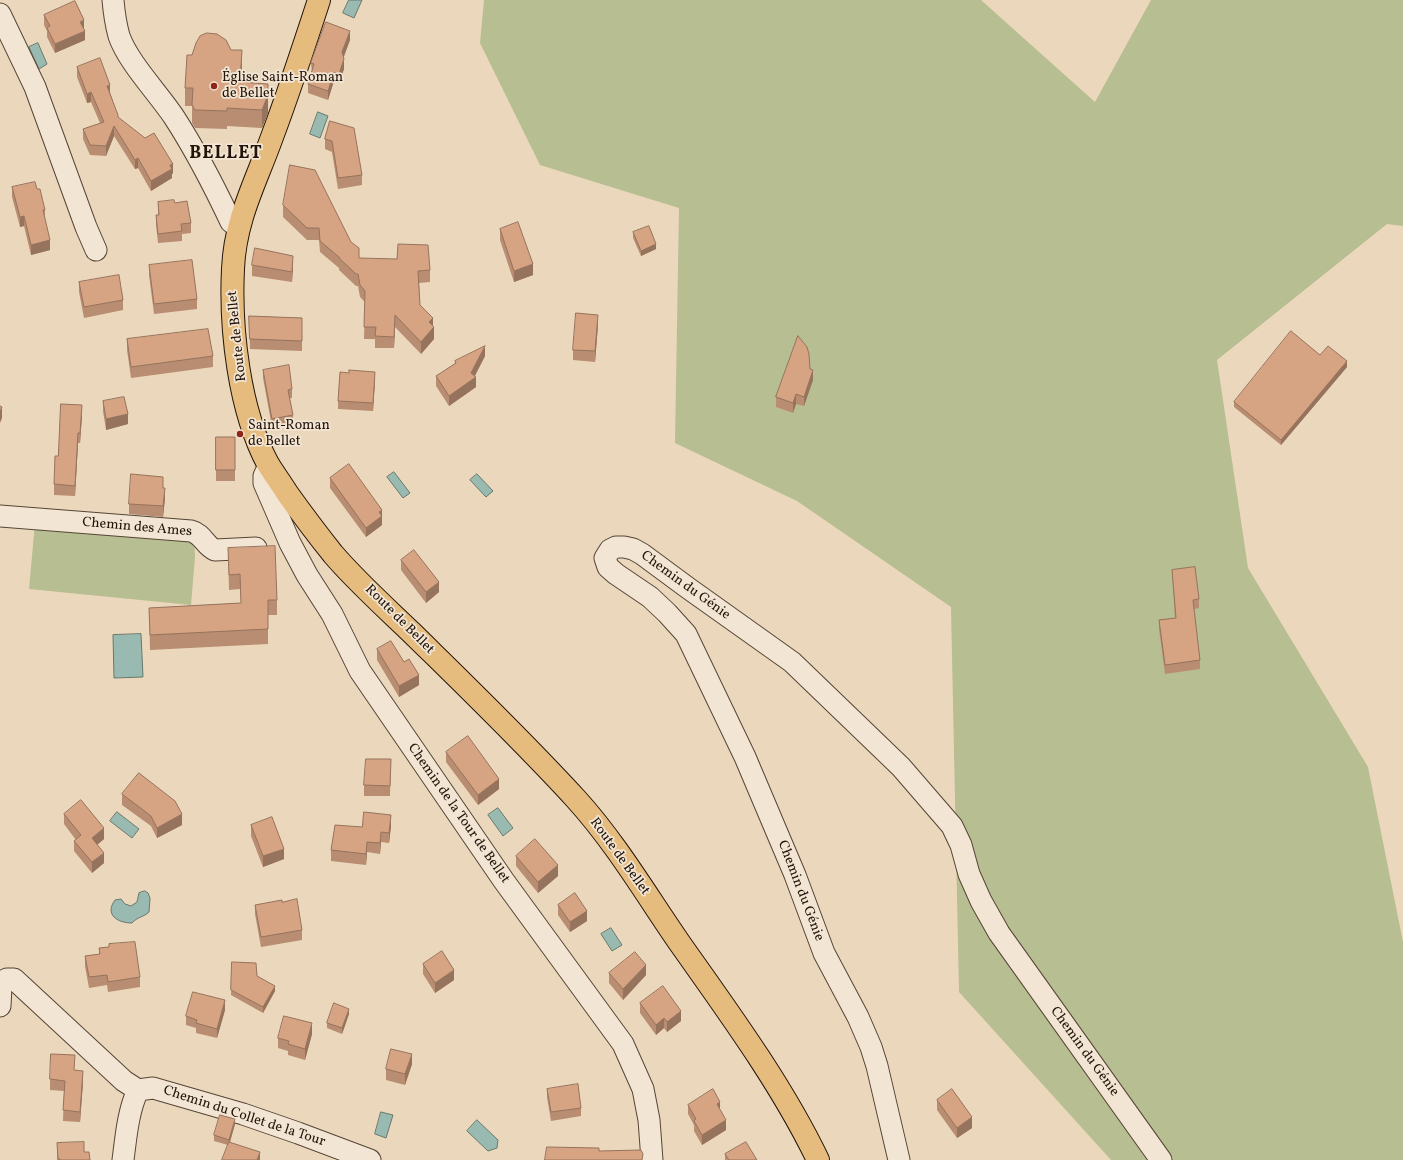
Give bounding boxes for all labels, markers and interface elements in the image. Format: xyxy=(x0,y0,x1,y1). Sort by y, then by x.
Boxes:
place label: Église Saint-Roman de Bellet xyxy=(222,70,343,102)
marker: Église Saint-Roman de Bellet xyxy=(209,81,219,91)
district label: BELLET xyxy=(189,144,263,166)
street label: Route de Bellet xyxy=(225,290,251,382)
place label: Saint-Roman de Bellet xyxy=(248,418,330,450)
marker: Saint-Roman de Bellet xyxy=(235,429,245,439)
street label: Chemin des Ames xyxy=(81,515,193,541)
street label: Chemin du Génie xyxy=(637,548,733,624)
street label: Route de Bellet xyxy=(361,582,437,658)
street label: Chemin de la Tour de Bellet xyxy=(403,741,513,887)
street label: Route de Bellet xyxy=(585,815,653,899)
street label: Chemin du Génie xyxy=(773,838,827,944)
street label: Chemin du Génie xyxy=(1046,1004,1122,1100)
street label: Chemin du Collet de la Tour xyxy=(161,1083,327,1151)

